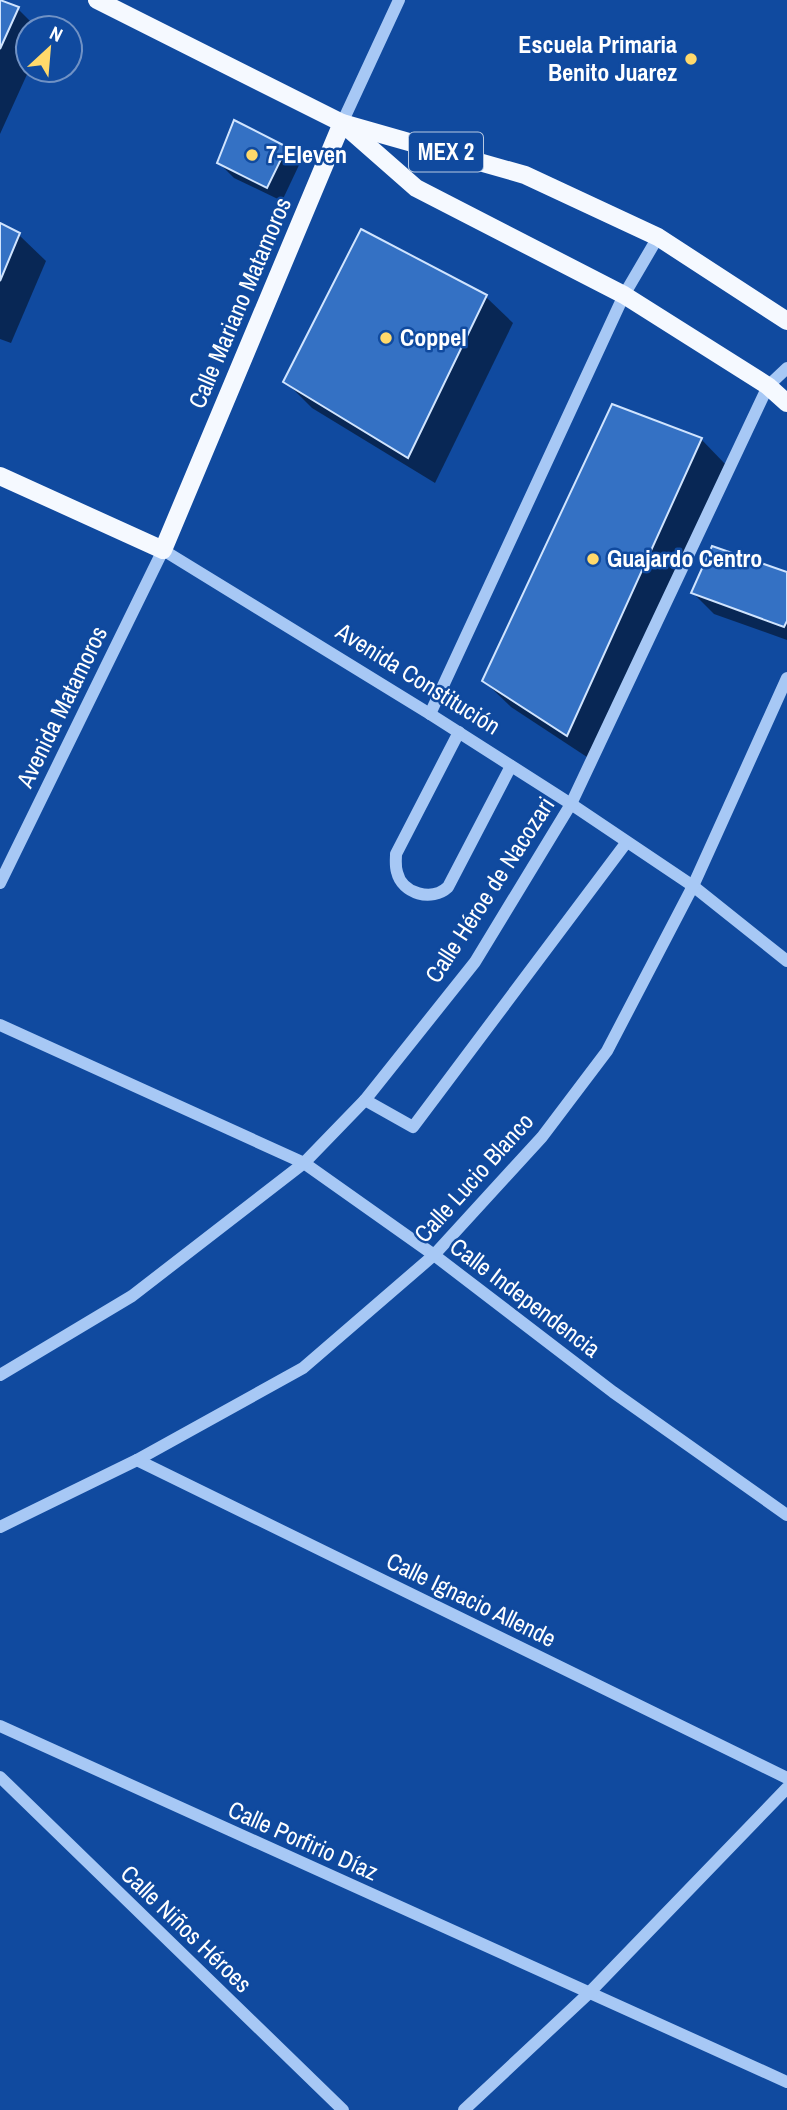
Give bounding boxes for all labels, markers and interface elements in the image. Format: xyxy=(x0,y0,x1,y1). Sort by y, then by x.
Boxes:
north arrow xyxy=(14,14,84,84)
text: N xyxy=(46,20,67,48)
place label: Escuela Primaria Benito Juarez xyxy=(518,28,677,88)
marker: Escuela Primaria Benito Juarez xyxy=(683,51,699,67)
road number: MEX 2 xyxy=(409,132,483,172)
place label: 7-Eleven xyxy=(266,138,347,170)
marker: 7-Eleven xyxy=(244,147,260,163)
street label: Calle Mariano Matamoros xyxy=(180,192,298,413)
place label: Coppel xyxy=(400,321,467,353)
marker: Coppel xyxy=(378,330,394,346)
place label: Guajardo Centro xyxy=(607,542,762,574)
marker: Guajardo Centro xyxy=(585,551,601,567)
street label: Avenida Constitución xyxy=(330,614,507,741)
street label: Avenida Matamoros xyxy=(8,621,114,793)
street label: Calle Héroe de Nacozari xyxy=(417,790,561,989)
street label: Calle Lucio Blanco xyxy=(406,1106,540,1249)
street label: Calle Independencia xyxy=(444,1230,607,1364)
street label: Calle Ignacio Allende xyxy=(381,1544,562,1654)
street label: Calle Porfirio Díaz xyxy=(223,1793,383,1887)
street label: Calle Niños Héroes xyxy=(114,1858,259,1999)

